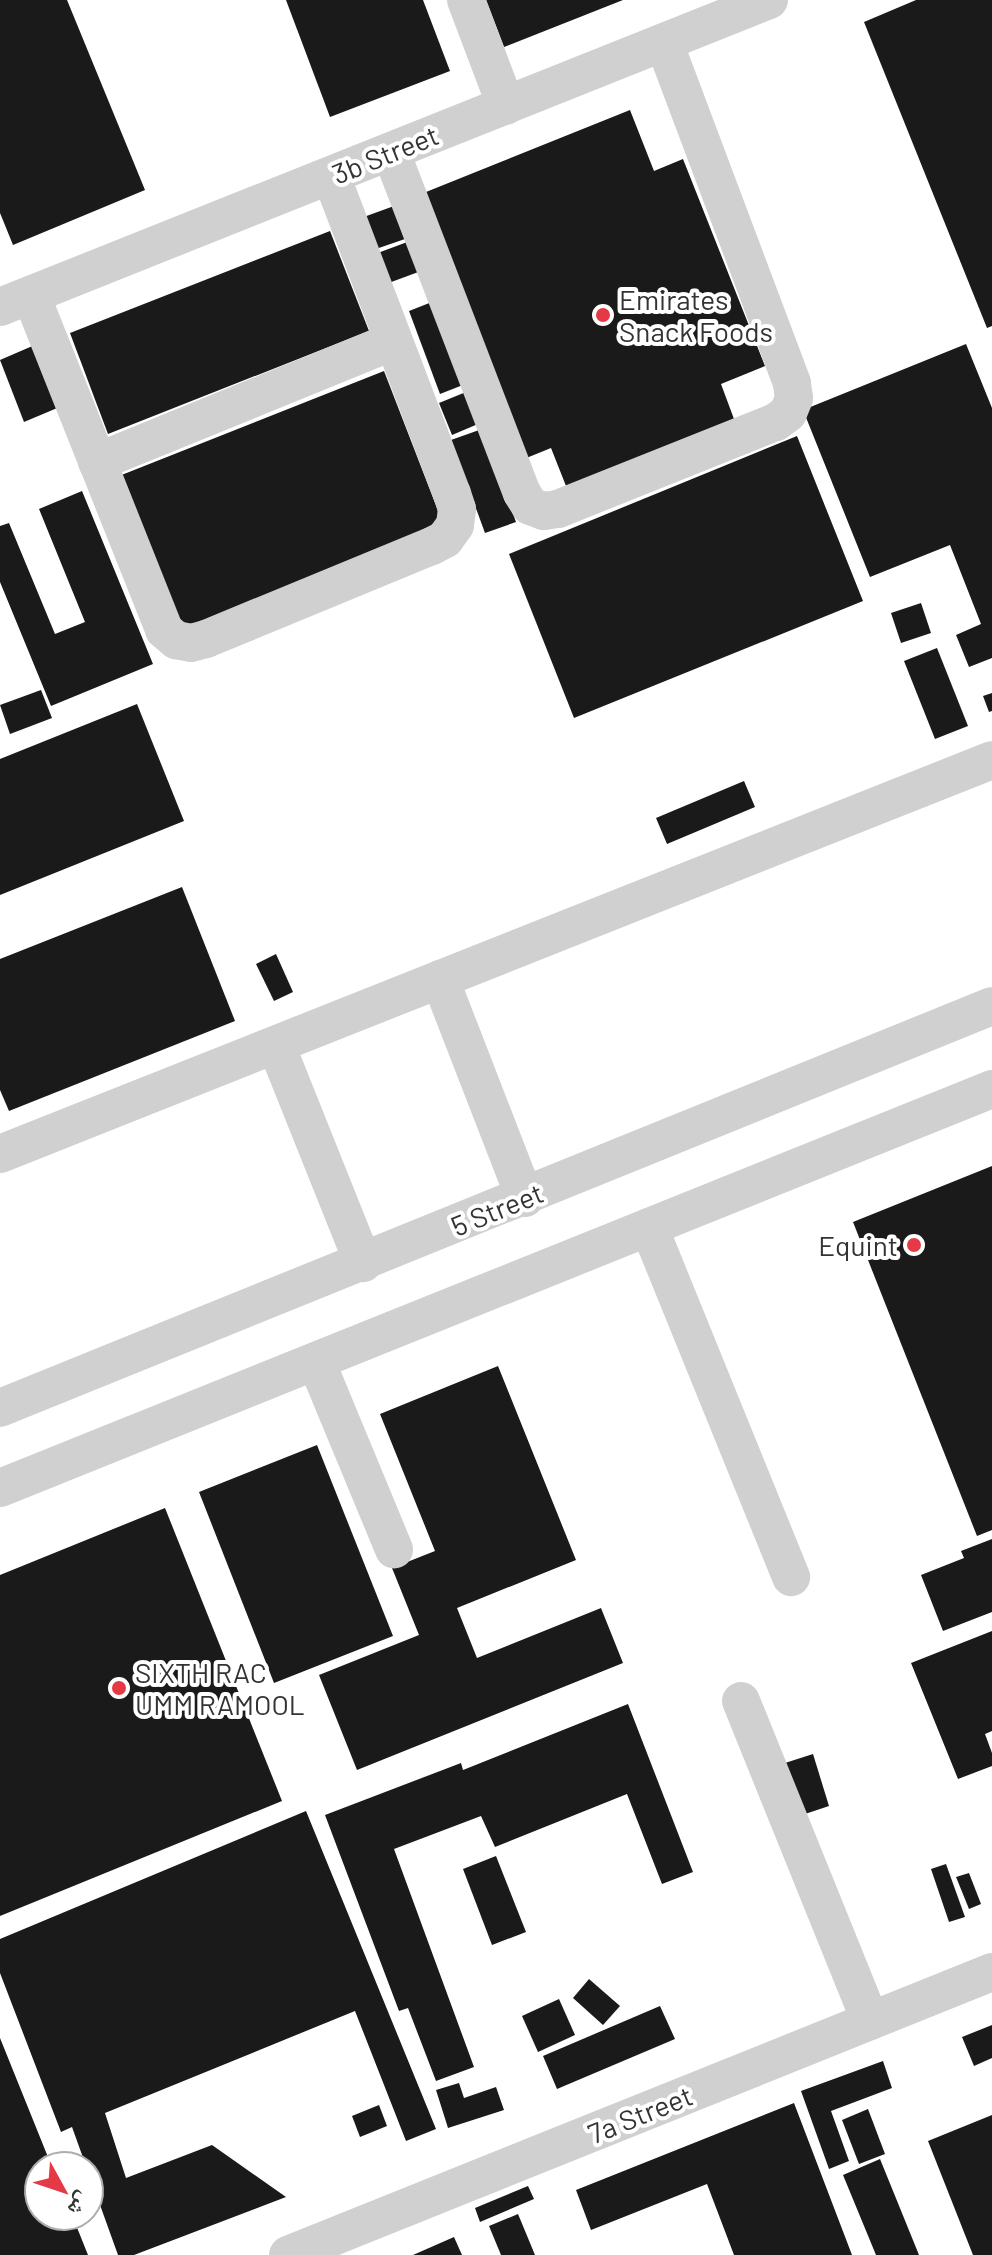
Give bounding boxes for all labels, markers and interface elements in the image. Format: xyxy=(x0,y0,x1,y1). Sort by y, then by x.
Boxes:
street label: 3b Street xyxy=(327,117,443,191)
place label: Emirates Snack Foods xyxy=(619,282,773,348)
marker: Emirates Snack Foods xyxy=(594,306,612,324)
street label: 5 Street xyxy=(446,1175,548,1243)
place label: Equint xyxy=(818,1228,898,1262)
marker: Equint xyxy=(905,1236,923,1254)
place label: SIXTH RAC UMM RAMOOL xyxy=(135,1655,305,1721)
marker: SIXTH RAC UMM RAMOOL xyxy=(110,1679,128,1697)
street label: 7a Street xyxy=(583,2078,697,2150)
north arrow xyxy=(24,2151,104,2231)
text: ش xyxy=(63,2188,98,2222)

